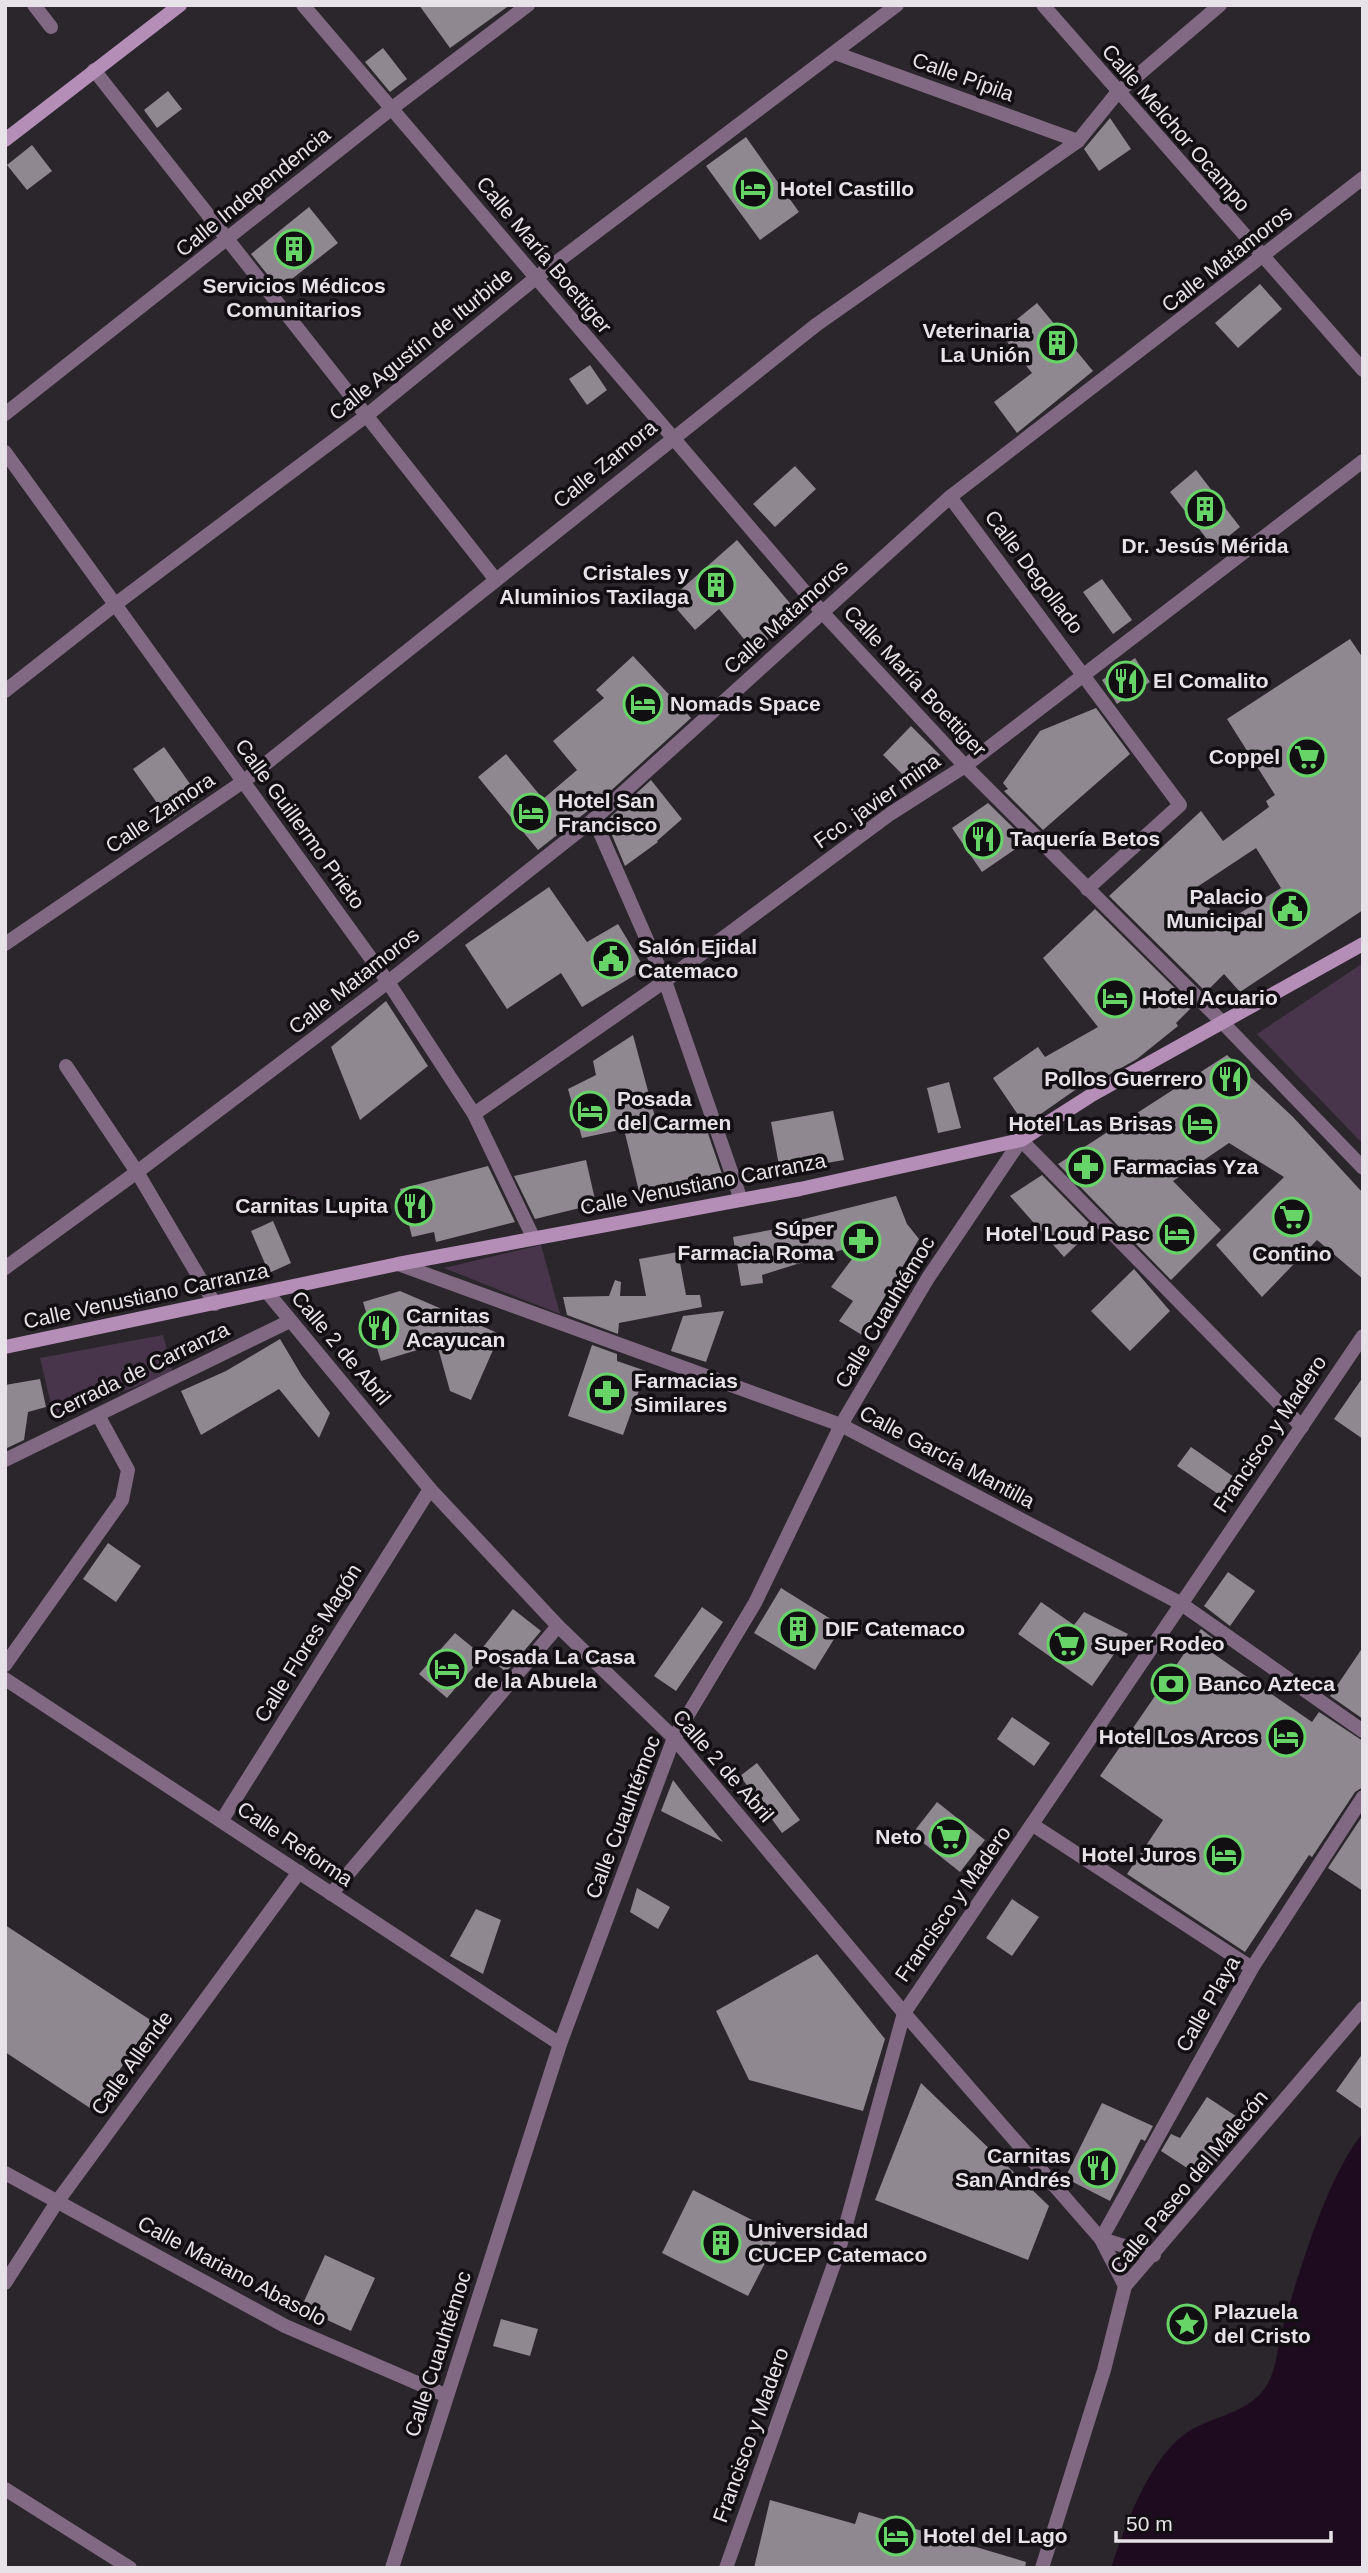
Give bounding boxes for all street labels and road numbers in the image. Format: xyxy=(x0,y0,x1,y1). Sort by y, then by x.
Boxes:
street label: Calle Melchor Ocampo xyxy=(1098,40,1255,216)
street label: Calle Pípila xyxy=(909,48,1017,106)
street label: Calle Independencia xyxy=(171,122,335,261)
street label: Calle María Boettiger xyxy=(472,172,617,338)
street label: Calle Matamoros xyxy=(1157,201,1296,317)
street label: Calle Agustín de Iturbide xyxy=(325,263,517,425)
street label: Calle Zamora xyxy=(548,415,661,512)
street label: Calle Degollado xyxy=(981,506,1088,638)
street label: Calle Matamoros xyxy=(719,555,852,678)
street label: Calle María Boettiger xyxy=(840,601,991,761)
street label: Calle Guillermo Prieto xyxy=(231,734,370,913)
street label: Fco. javier mina xyxy=(809,748,944,853)
street label: Calle Zamora xyxy=(101,768,219,857)
street label: Calle Matamoros xyxy=(284,923,423,1039)
street label: Calle Venustiano Carranza xyxy=(578,1148,828,1219)
street label: Calle Cuauhtémoc xyxy=(830,1232,939,1392)
street label: Calle Venustiano Carranza xyxy=(21,1258,271,1333)
street label: Calle 2 de Abril xyxy=(287,1286,396,1409)
street label: Cerrada de Carranza xyxy=(45,1317,233,1424)
street label: Francisco y Madero xyxy=(1208,1351,1331,1517)
street label: Calle García Mantilla xyxy=(856,1401,1039,1513)
street label: Calle Flores Magón xyxy=(250,1559,366,1726)
street label: Calle 2 de Abril xyxy=(668,1705,778,1827)
street label: Calle Cuauhtémoc xyxy=(581,1732,664,1902)
street label: Calle Reforma xyxy=(233,1797,358,1891)
street label: Francisco y Madero xyxy=(890,1822,1015,1986)
street label: Calle Playa xyxy=(1171,1952,1244,2056)
street label: Calle Allende xyxy=(86,2006,177,2119)
street label: Calle Paseo del Malecón xyxy=(1105,2085,1272,2278)
street label: Calle Mariano Abasolo xyxy=(134,2211,330,2330)
street label: Calle Cuauhtémoc xyxy=(400,2268,475,2440)
street label: Francisco y Madero xyxy=(708,2344,793,2525)

